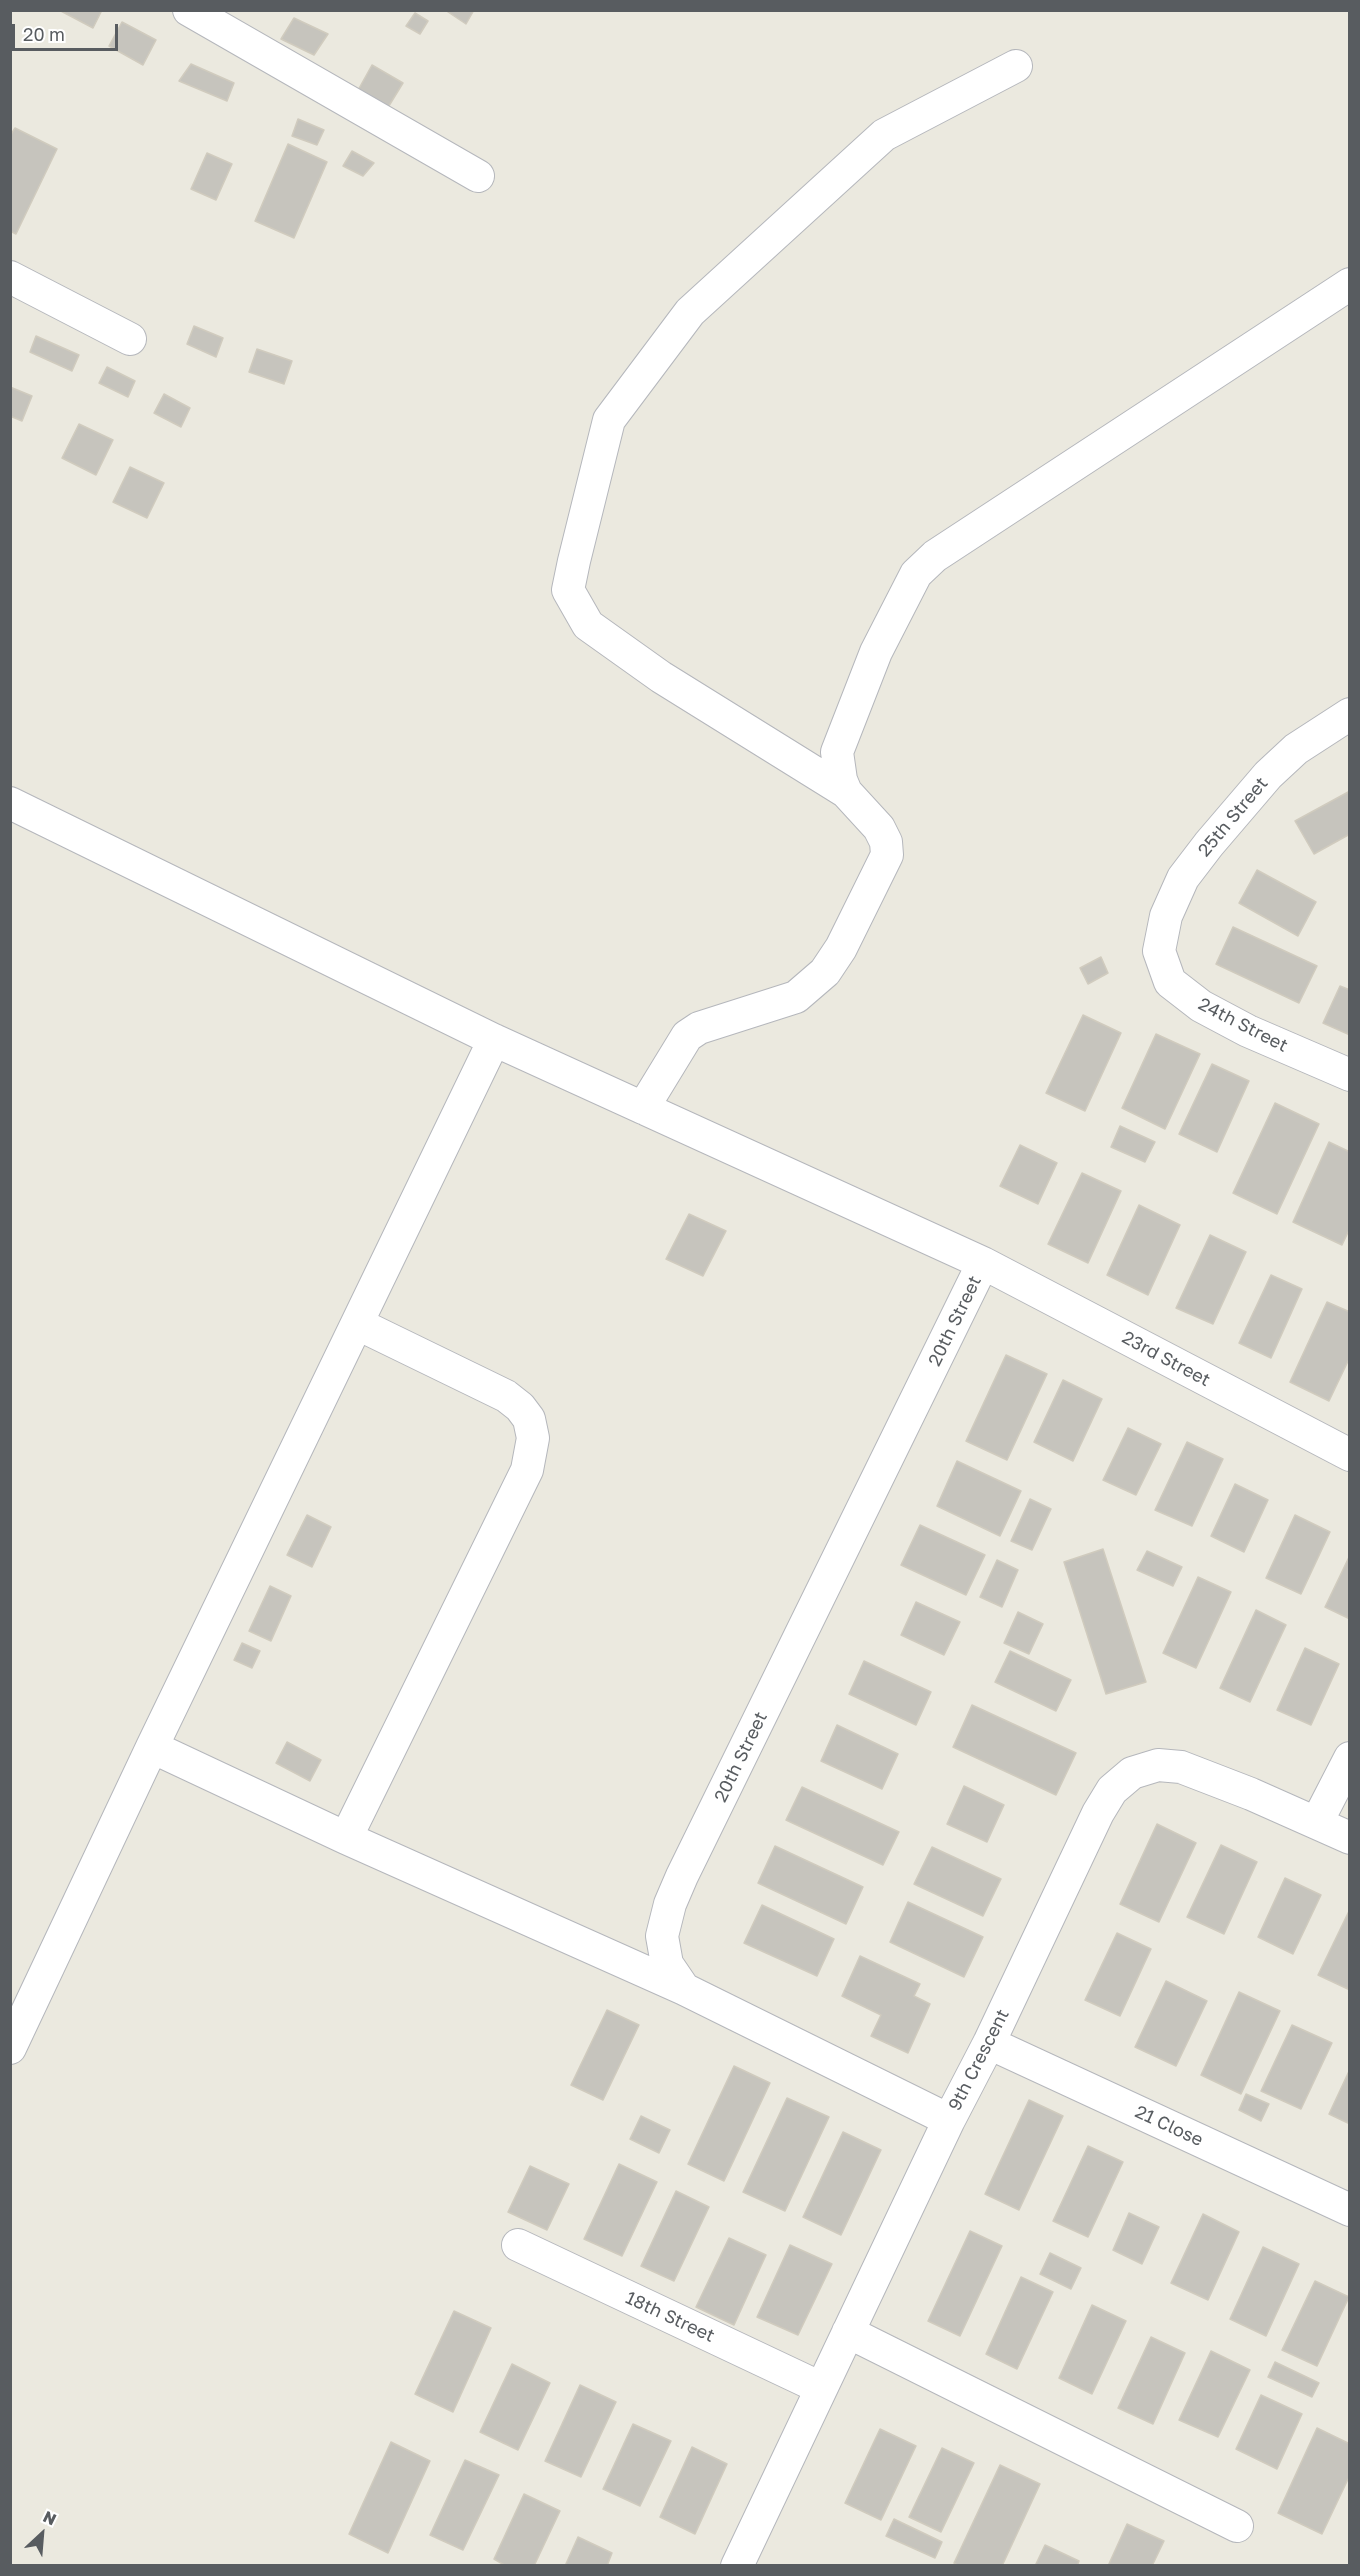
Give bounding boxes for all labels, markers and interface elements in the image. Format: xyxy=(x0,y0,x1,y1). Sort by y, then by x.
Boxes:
scale bar xyxy=(15,12,122,50)
text: 20 m xyxy=(23,23,65,45)
street label: 25th Street xyxy=(1194,773,1272,861)
street label: 24th Street xyxy=(1195,993,1291,1057)
street label: 20th Street xyxy=(924,1272,986,1370)
street label: 23rd Street xyxy=(1118,1327,1214,1391)
street label: 20th Street xyxy=(710,1708,772,1806)
street label: 9th Crescent xyxy=(944,2006,1014,2114)
street label: 21 Close xyxy=(1132,2101,1206,2151)
street label: 18th Street xyxy=(622,2287,718,2347)
north arrow xyxy=(12,2504,72,2564)
text: N xyxy=(40,2506,60,2529)

